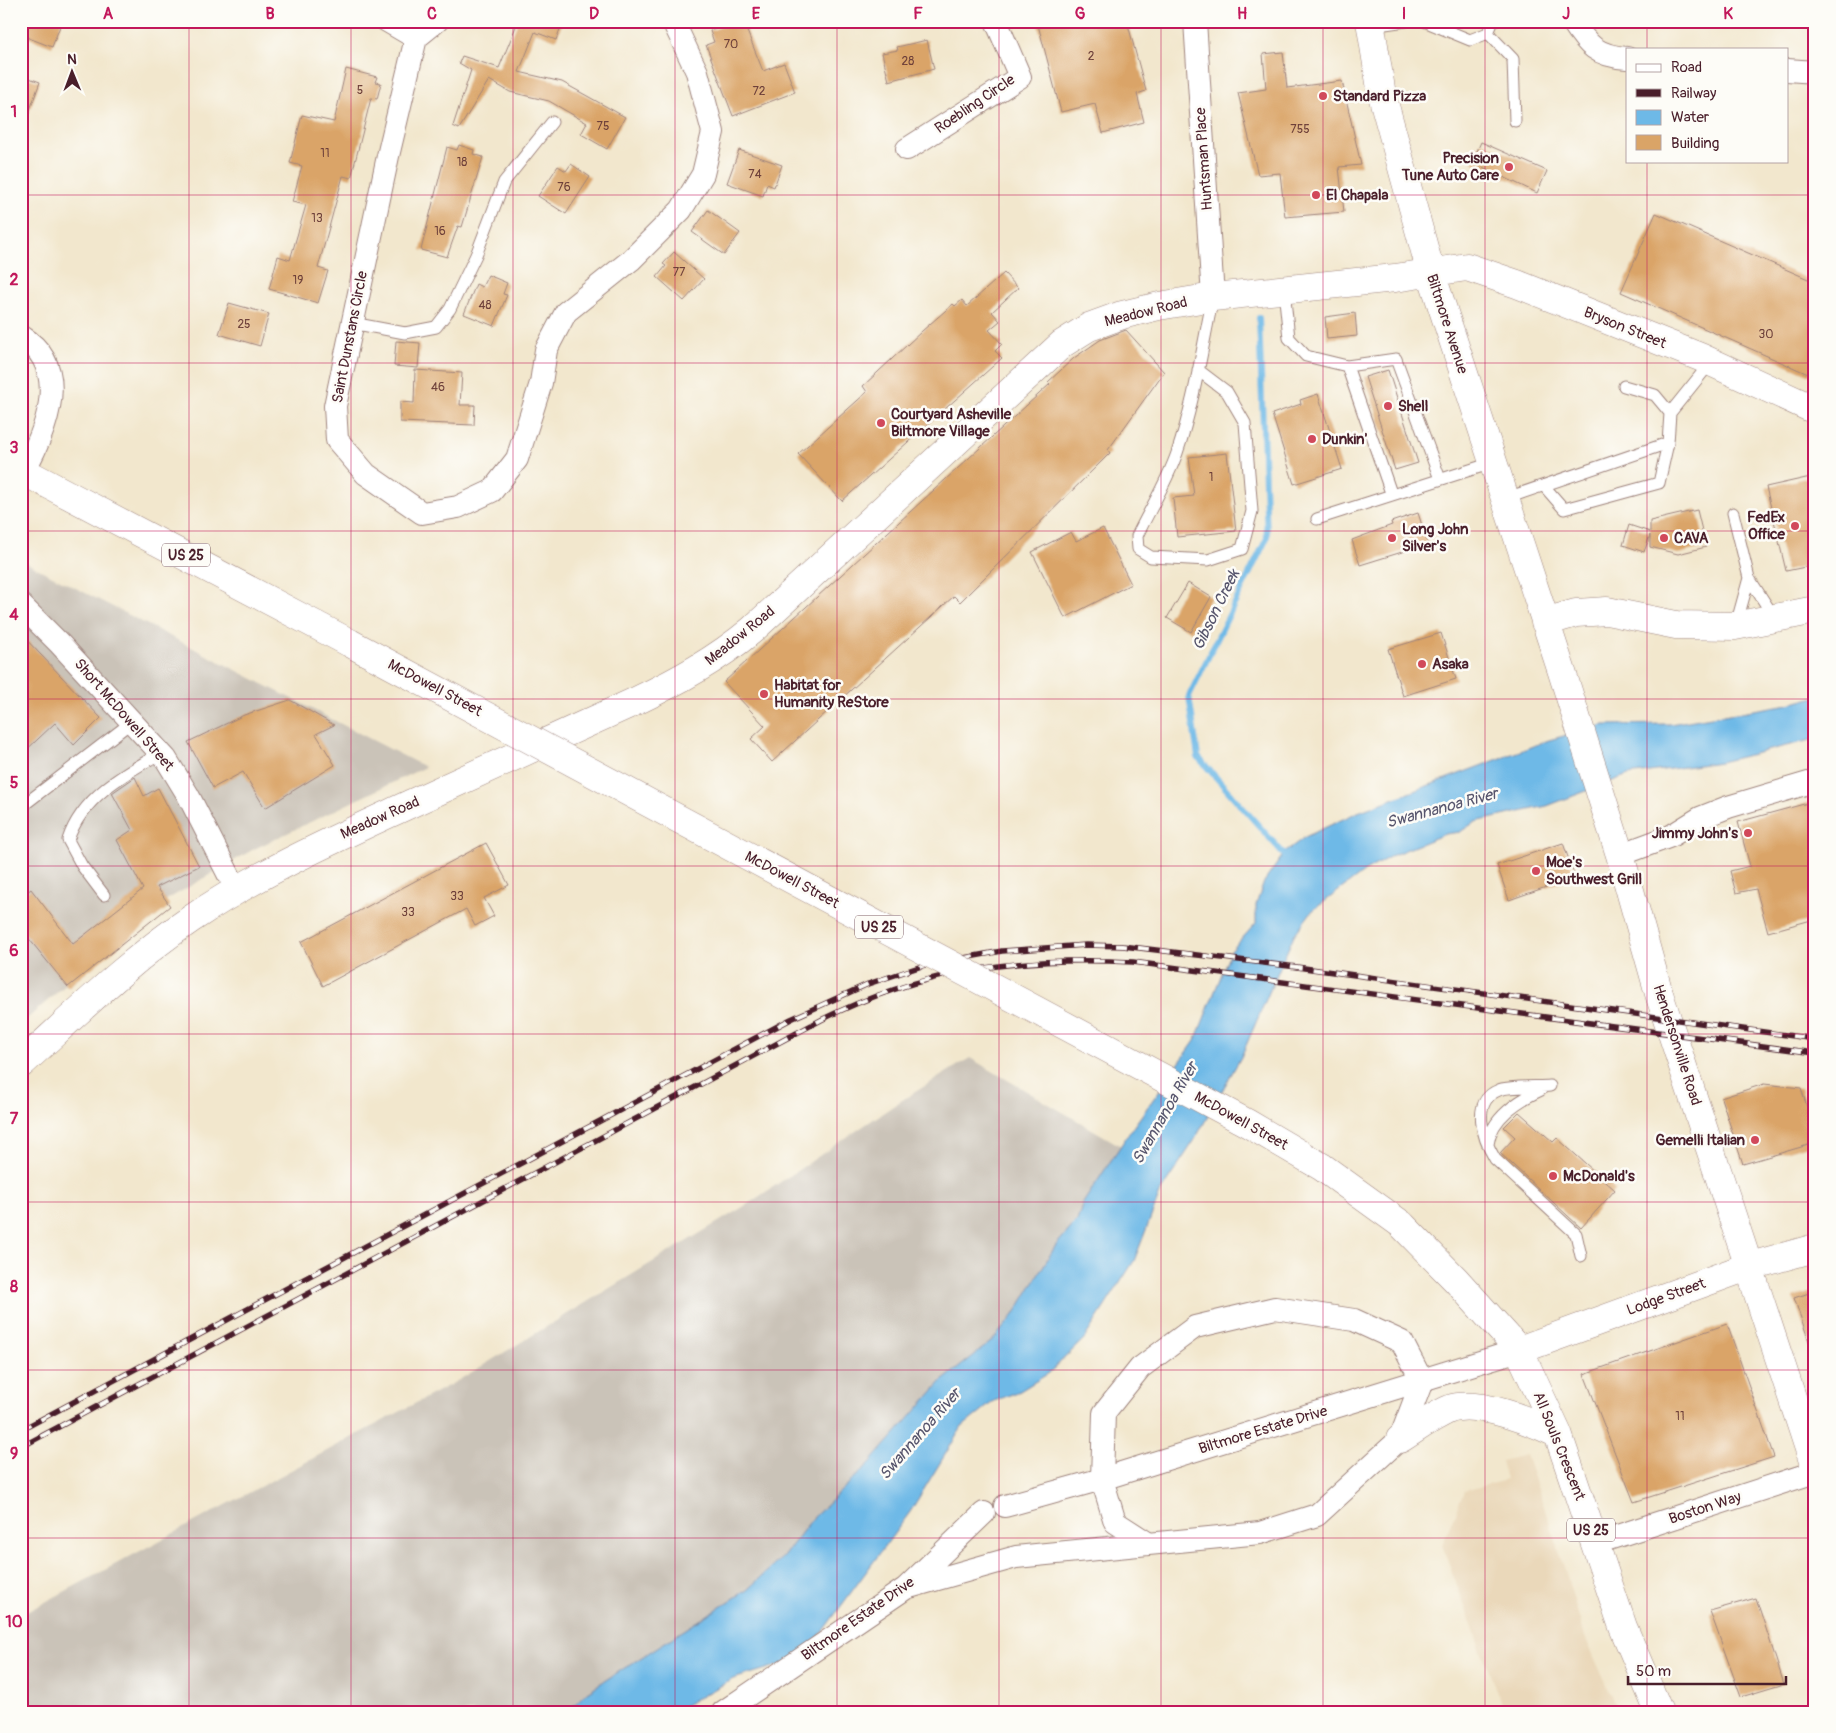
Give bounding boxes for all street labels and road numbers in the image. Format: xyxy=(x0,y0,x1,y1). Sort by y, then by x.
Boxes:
street label: Roebling Circle xyxy=(931,70,1019,138)
street label: Huntsman Place xyxy=(1191,106,1217,211)
street label: Saint Dunstans Circle xyxy=(328,269,372,405)
street label: Biltmore Avenue xyxy=(1422,272,1472,377)
street label: Meadow Road xyxy=(1103,293,1189,331)
street label: Bryson Street xyxy=(1581,303,1670,354)
road number: US 25 xyxy=(162,544,210,566)
street label: Meadow Road xyxy=(701,602,779,670)
street label: Short McDowell Street xyxy=(70,655,179,776)
street label: McDowell Street xyxy=(384,655,486,721)
street label: Meadow Road xyxy=(338,792,422,844)
street label: McDowell Street xyxy=(741,847,843,913)
road number: US 25 xyxy=(855,916,903,939)
street label: Hendersonville Road xyxy=(1648,982,1706,1108)
street label: McDowell Street xyxy=(1191,1087,1292,1155)
street label: Lodge Street xyxy=(1624,1274,1709,1320)
street label: All Souls Crescent xyxy=(1529,1389,1590,1504)
street label: Biltmore Estate Drive xyxy=(1196,1401,1330,1459)
street label: Boston Way xyxy=(1666,1487,1744,1529)
road number: US 25 xyxy=(1567,1518,1615,1542)
street label: Biltmore Estate Drive xyxy=(798,1573,919,1665)

